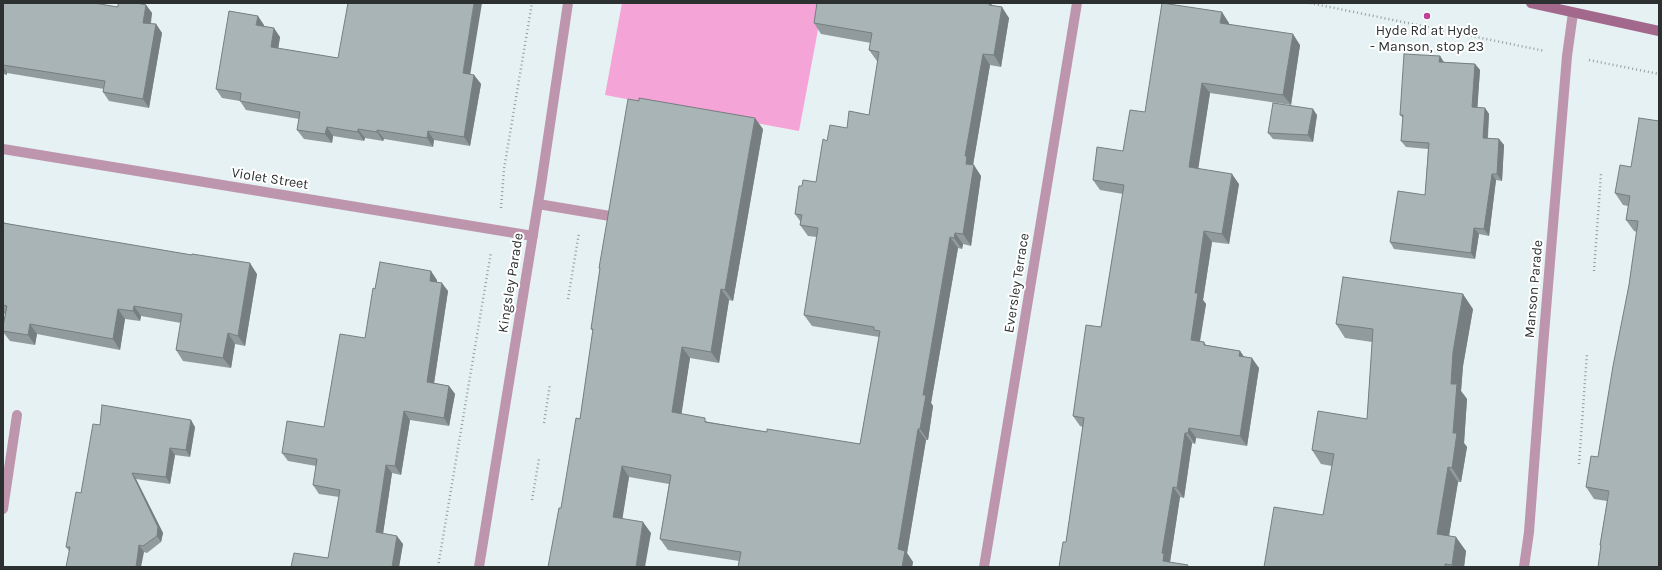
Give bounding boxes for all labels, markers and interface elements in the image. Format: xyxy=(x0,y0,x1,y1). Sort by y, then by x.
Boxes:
marker: Hyde Rd at Hyde - Manson, stop 23 xyxy=(1422,11,1432,21)
place label: Hyde Rd at Hyde - Manson, stop 23 xyxy=(1370,23,1484,56)
street label: Violet Street xyxy=(230,165,310,193)
street label: Kingsley Parade xyxy=(495,232,527,334)
street label: Eversley Terrace xyxy=(1001,232,1033,334)
street label: Manson Parade xyxy=(1521,239,1547,339)

